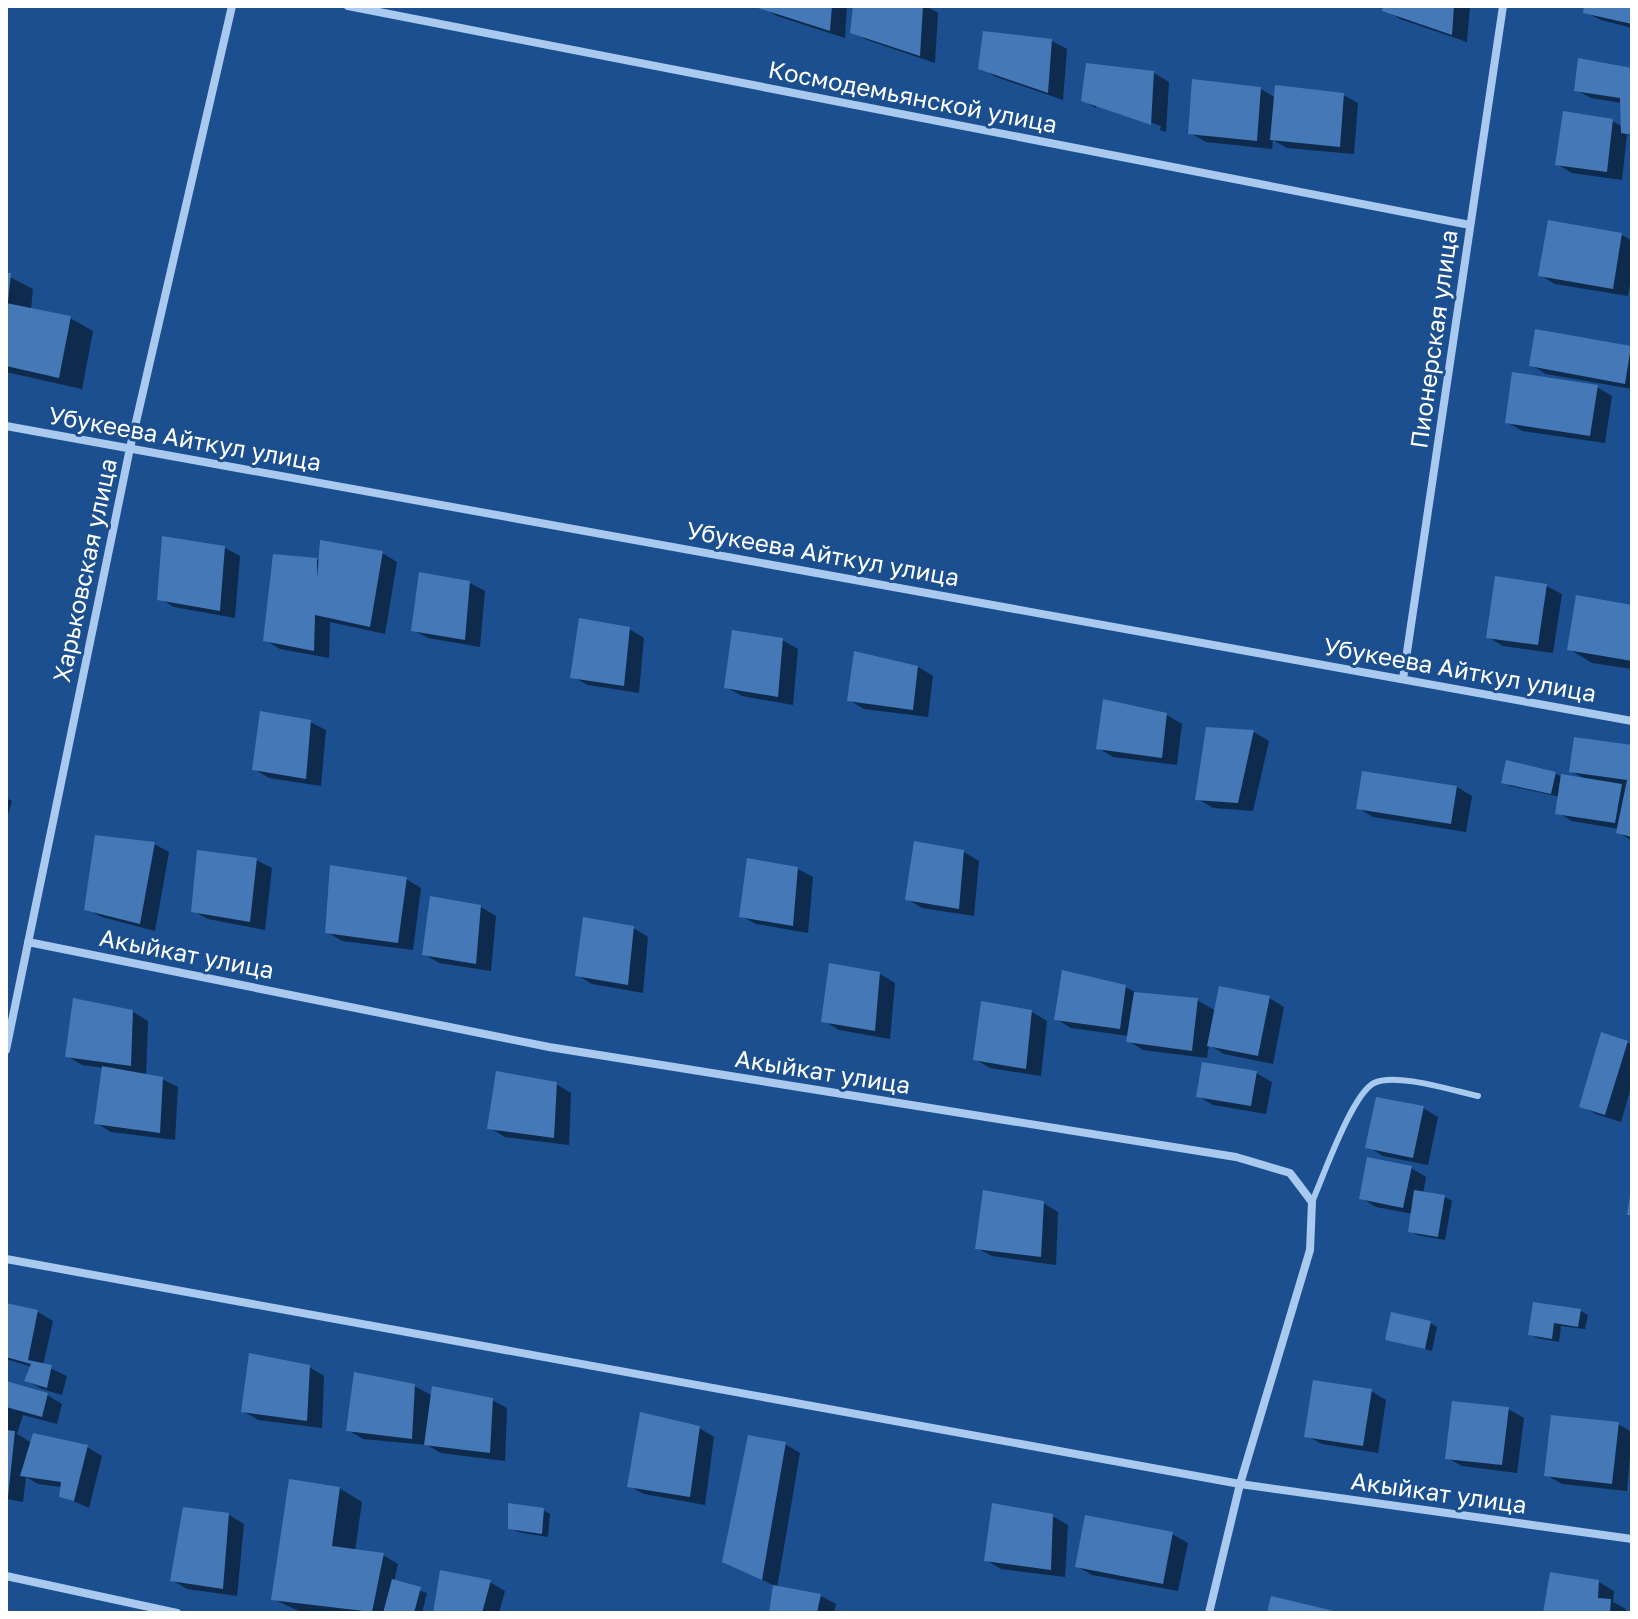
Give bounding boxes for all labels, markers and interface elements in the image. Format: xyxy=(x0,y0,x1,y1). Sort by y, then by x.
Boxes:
street label: Космодемьянской улица xyxy=(766,54,1060,138)
street label: Пионерская улица xyxy=(1403,228,1463,450)
street label: Убукеева Айткул улица xyxy=(46,400,324,476)
street label: Харьковская улица xyxy=(46,455,122,685)
street label: Убукеева Айткул улица xyxy=(684,515,962,591)
street label: Убукеева Айткул улица xyxy=(1321,631,1599,707)
street label: Акыйкат улица xyxy=(97,922,277,984)
street label: Акыйкат улица xyxy=(733,1043,913,1099)
street label: Акыйкат улица xyxy=(1349,1465,1529,1519)

